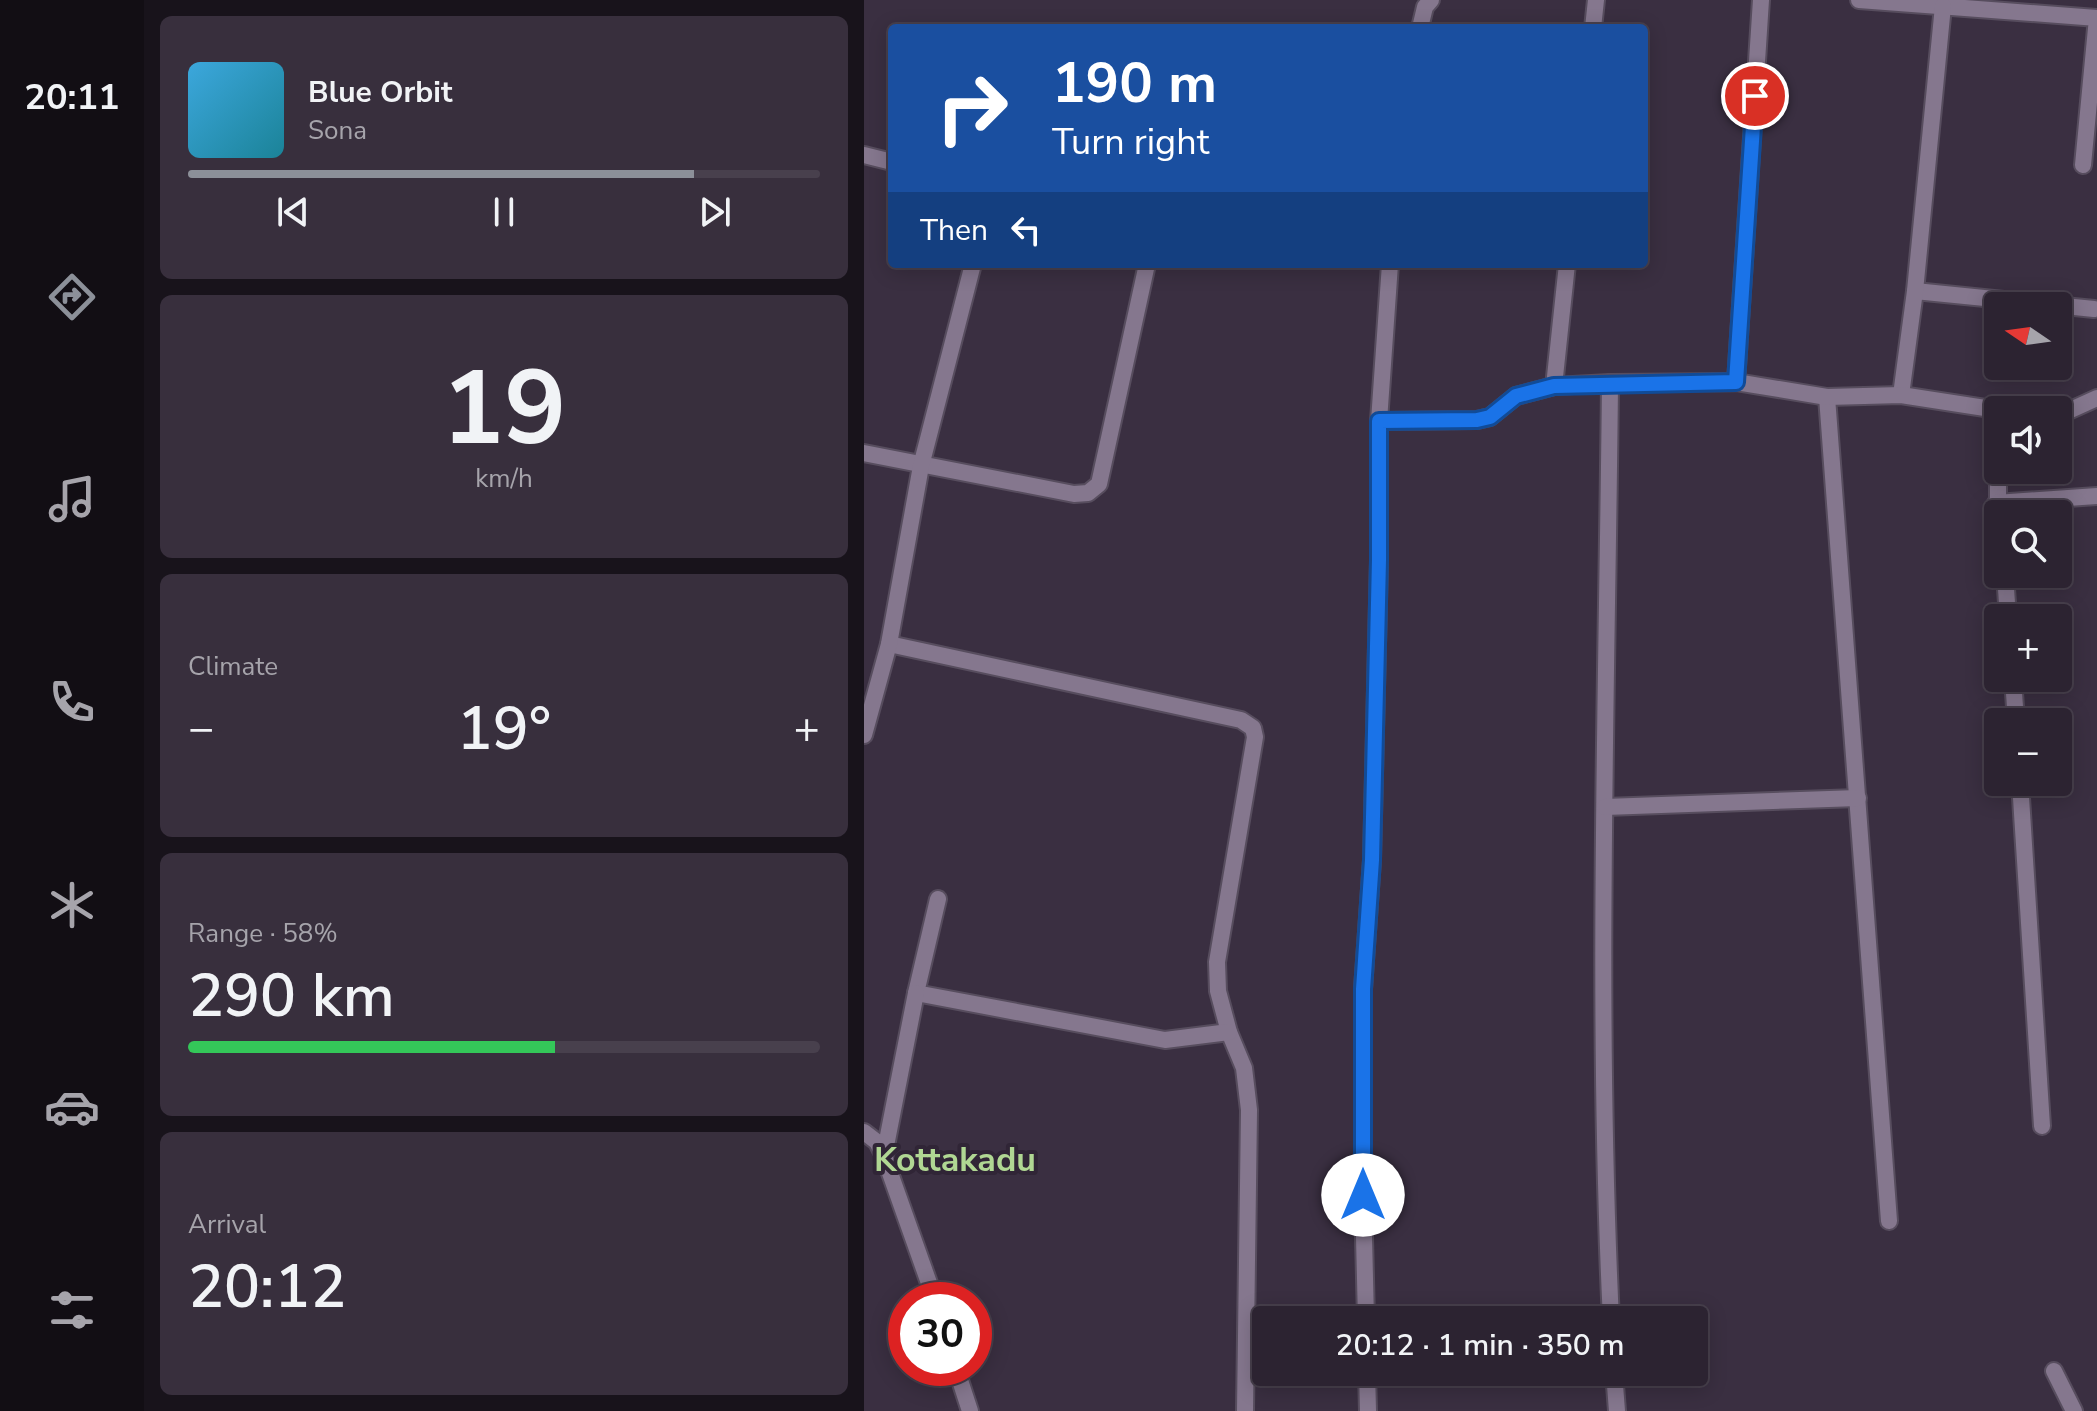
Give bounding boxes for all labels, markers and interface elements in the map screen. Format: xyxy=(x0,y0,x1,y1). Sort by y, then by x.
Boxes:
text: 190 m xyxy=(1052,45,1217,122)
icon: right xyxy=(920,56,1024,160)
pin xyxy=(1721,62,1789,130)
text: Blue Orbit xyxy=(308,72,452,113)
text: 20:11 xyxy=(24,73,120,122)
icon: arrive xyxy=(1733,74,1777,118)
text: Sona xyxy=(308,113,367,148)
text: Turn right xyxy=(1052,118,1209,167)
icon: previous xyxy=(271,190,315,234)
icon: pause xyxy=(482,190,526,234)
icon: next xyxy=(693,190,737,234)
icon: left xyxy=(1004,208,1048,252)
text: Then xyxy=(920,210,988,251)
icon: directions xyxy=(44,269,100,325)
north arrow xyxy=(1984,292,2072,380)
map controls xyxy=(1984,292,2072,796)
text: 19 xyxy=(442,338,566,480)
button: sound xyxy=(1984,396,2072,484)
text: km/h xyxy=(475,461,533,496)
icon: music xyxy=(44,471,100,527)
button: search xyxy=(1984,500,2072,588)
button: + xyxy=(1984,604,2072,692)
text: Climate xyxy=(188,649,278,684)
icon: phone xyxy=(44,674,100,730)
text: 19° xyxy=(457,688,551,770)
text: − xyxy=(188,699,214,759)
text: + xyxy=(794,699,820,759)
button: − xyxy=(1984,708,2072,796)
icon: climate xyxy=(44,877,100,933)
text: Range · 58% xyxy=(188,916,338,951)
text: 290 km xyxy=(188,955,395,1037)
icon: car xyxy=(44,1079,100,1135)
district label: Kottakadu xyxy=(874,1137,1036,1183)
position arrow xyxy=(1321,1153,1405,1237)
text: Arrival xyxy=(188,1207,266,1242)
text: 20:12 xyxy=(188,1246,346,1328)
icon: filters xyxy=(44,1282,100,1338)
speed limit sign: 30 xyxy=(888,1282,992,1386)
text: 20:12 · 1 min · 350 m xyxy=(1335,1325,1625,1366)

